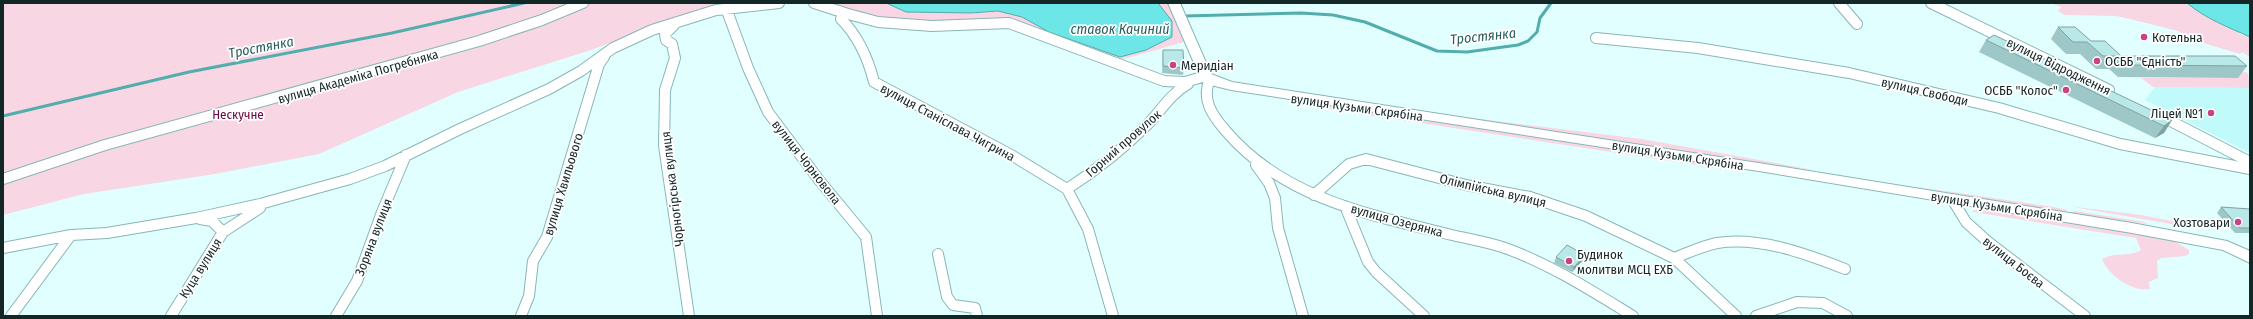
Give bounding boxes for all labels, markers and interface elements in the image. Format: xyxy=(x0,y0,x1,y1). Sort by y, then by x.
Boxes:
water label: ставок Качиний xyxy=(1071,21,1169,38)
water label: Тростянка xyxy=(1449,25,1517,48)
place label: Котельна xyxy=(2152,30,2203,45)
marker: Котельна xyxy=(2139,32,2149,42)
water label: Тростянка xyxy=(227,33,295,62)
street label: вулиця Відродження xyxy=(2004,35,2113,98)
street label: вулиця Академіка Погребняка xyxy=(276,46,440,107)
place label: ОСББ "Єдність" xyxy=(2105,54,2186,69)
marker: ОСББ "Єдність" xyxy=(2092,56,2102,66)
place label: Меридіан xyxy=(1181,58,1234,73)
marker: Меридіан xyxy=(1168,60,1178,70)
street label: вулиця Свободи xyxy=(1880,74,1970,109)
street label: вулиця Станіслава Чигрина xyxy=(878,81,1018,164)
place label: ОСББ "Колос" xyxy=(1984,83,2058,98)
marker: ОСББ "Колос" xyxy=(2061,85,2071,95)
street label: вулиця Кузьми Скрябіна xyxy=(1290,91,1424,124)
place label: Ліцей №1 xyxy=(2151,106,2203,121)
park label: Нескучне xyxy=(212,107,264,122)
street label: Горний провулок xyxy=(1083,107,1164,180)
marker: Ліцей №1 xyxy=(2206,108,2216,118)
street label: вулиця Чорновола xyxy=(769,117,844,207)
street label: вулиця Хвильового xyxy=(541,131,586,237)
street label: Чорногірська вулиця xyxy=(658,131,687,247)
street label: вулиця Кузьми Скрябіна xyxy=(1611,138,1745,173)
street label: Олімпійська вулиця xyxy=(1438,171,1548,210)
street label: вулиця Кузьми Скрябіна xyxy=(1930,189,2064,224)
street label: Зоряна вулиця xyxy=(352,196,395,278)
street label: вулиця Озерянка xyxy=(1349,201,1445,240)
place label: Хозтовари xyxy=(2173,215,2230,230)
marker: Хозтовари xyxy=(2233,217,2243,227)
street label: вулиця Боєва xyxy=(1980,234,2048,291)
street label: Куца вулиця xyxy=(176,235,225,301)
place label: Будинок молитви МСЦ ЕХБ xyxy=(1577,247,1673,277)
marker: Будинок молитви МСЦ ЕХБ xyxy=(1564,256,1574,266)

